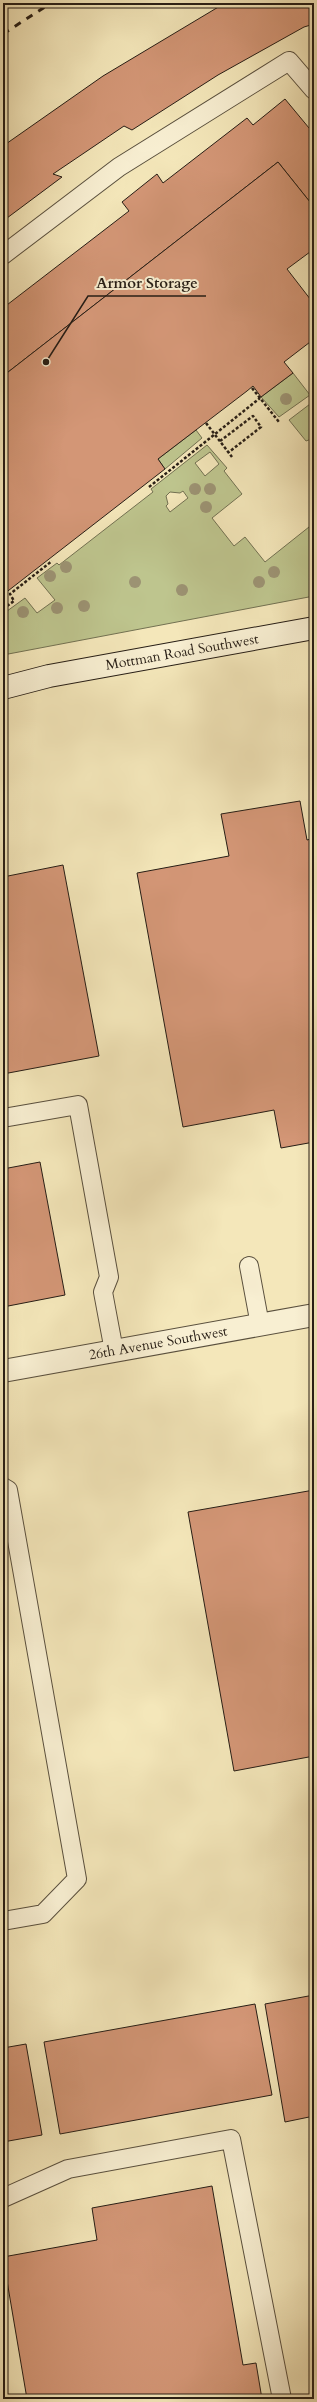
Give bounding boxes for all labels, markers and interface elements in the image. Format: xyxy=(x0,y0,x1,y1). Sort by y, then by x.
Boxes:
callout: Armor Storage xyxy=(88,269,206,296)
text: Armor Storage xyxy=(96,273,198,293)
street label: Mottman Road Southwest xyxy=(104,629,260,675)
street label: 26th Avenue Southwest xyxy=(87,1321,229,1365)

